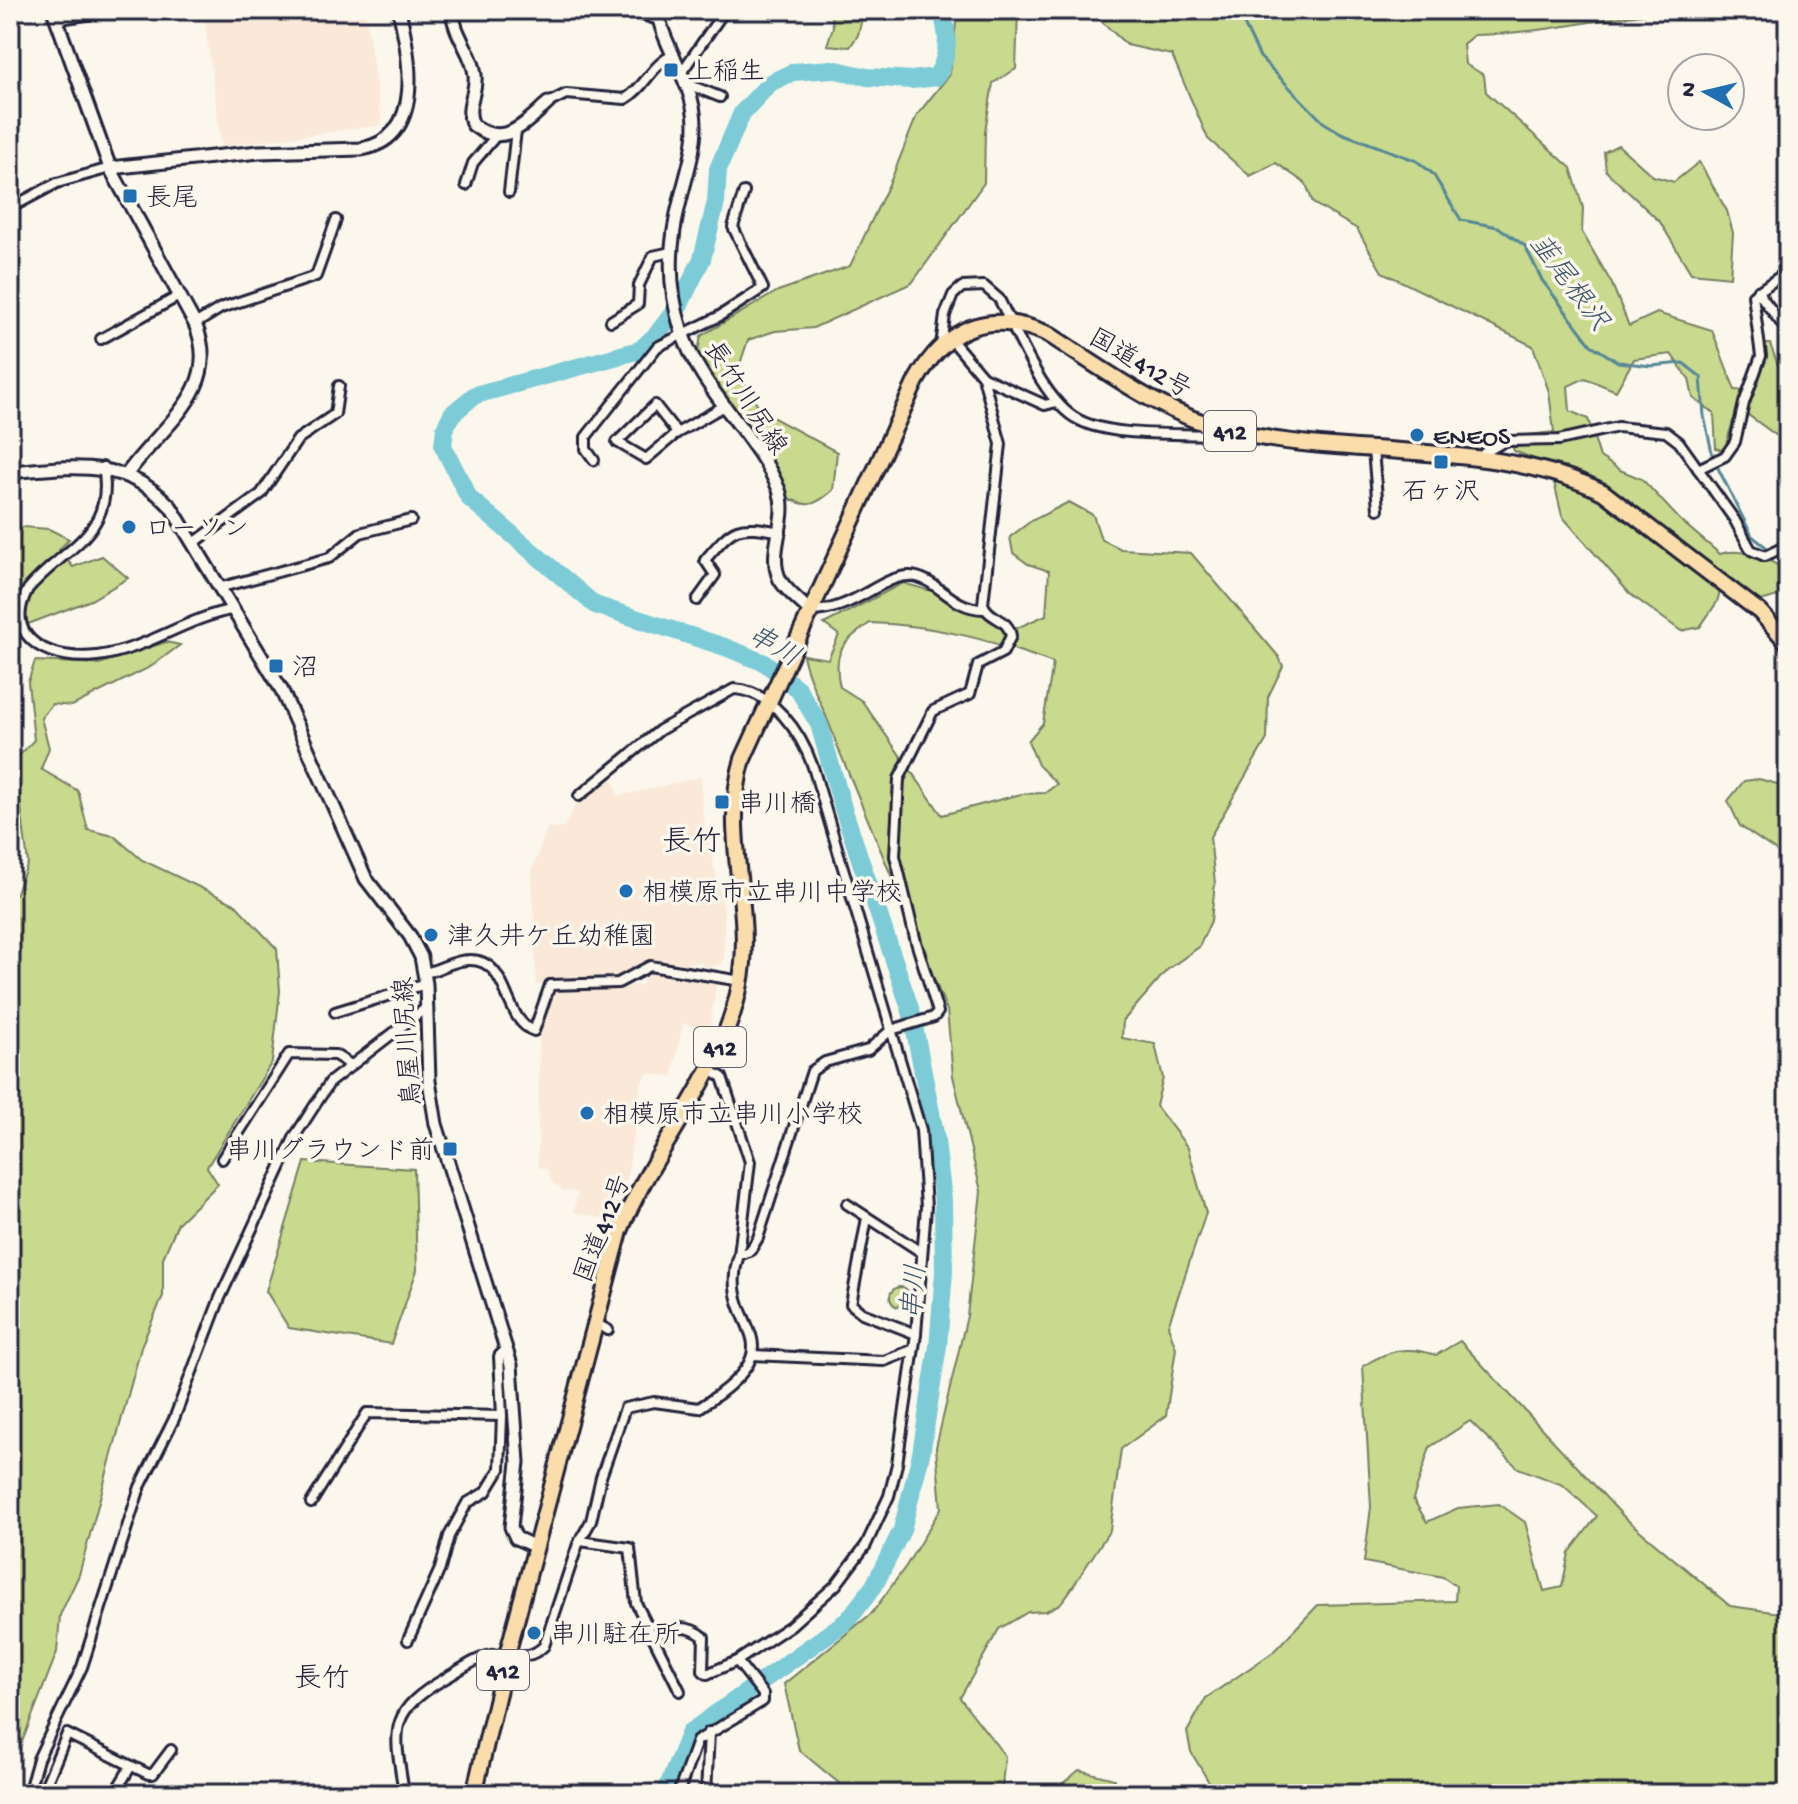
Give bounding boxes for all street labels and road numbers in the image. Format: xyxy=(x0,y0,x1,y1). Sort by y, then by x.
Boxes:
street label: 国道412号 xyxy=(1082,323,1196,408)
street label: 長竹川尻線 xyxy=(695,336,792,462)
road number: 412 xyxy=(1204,411,1256,451)
street label: 鳥屋川尻線 xyxy=(388,976,430,1108)
road number: 412 xyxy=(694,1027,746,1067)
street label: 国道412号 xyxy=(569,1171,640,1288)
road number: 412 xyxy=(477,1650,529,1690)

